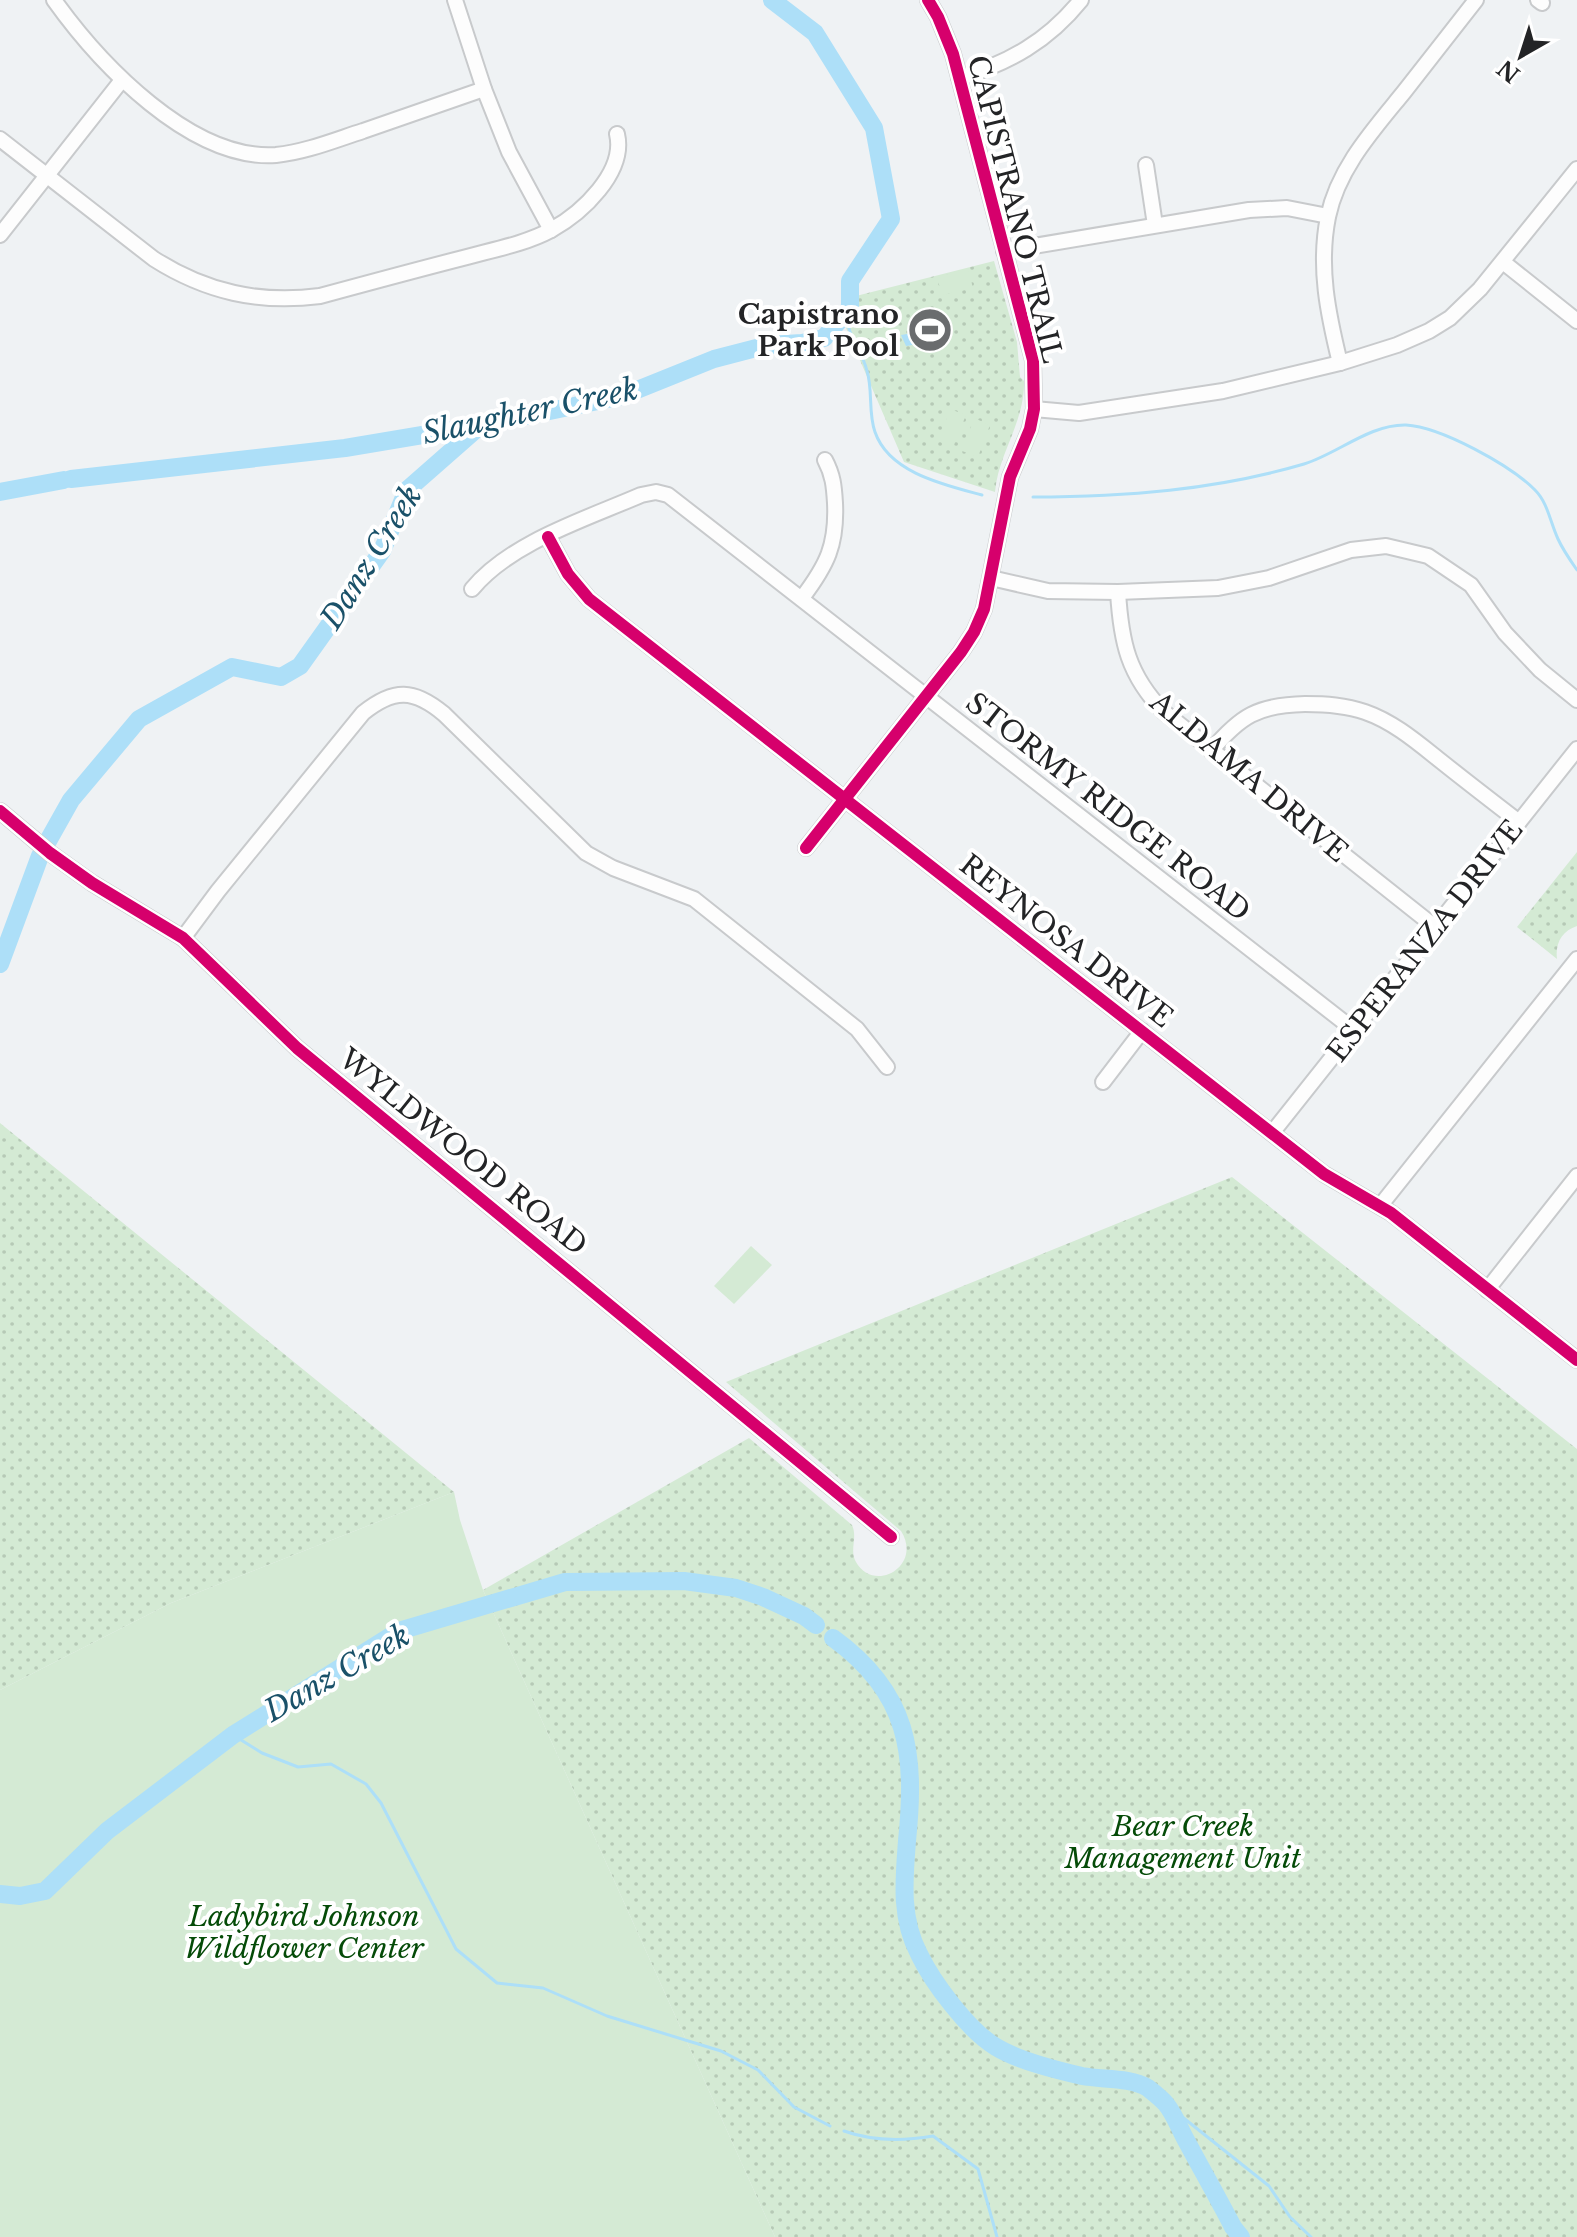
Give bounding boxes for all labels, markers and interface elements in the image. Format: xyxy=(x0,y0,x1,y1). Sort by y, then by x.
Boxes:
north arrow xyxy=(1481,16,1561,96)
street label: CAPISTRANO TRAIL xyxy=(960,52,1070,366)
text: N xyxy=(1492,54,1525,88)
place label: Capistrano Park Pool xyxy=(738,297,899,364)
sports icon: Capistrano Park Pool xyxy=(906,306,954,354)
water label: Slaughter Creek xyxy=(419,370,641,452)
water label: Danz Creek xyxy=(312,478,430,636)
street label: ALDAMA DRIVE xyxy=(1142,684,1355,870)
street label: STORMY RIDGE ROAD xyxy=(959,685,1257,929)
street label: ESPERANZA DRIVE xyxy=(1320,813,1530,1069)
street label: REYNOSA DRIVE xyxy=(952,847,1180,1035)
street label: WYLDWOOD ROAD xyxy=(331,1041,594,1263)
water label: Danz Creek xyxy=(257,1616,416,1730)
park label: Bear Creek Management Unit xyxy=(1064,1809,1302,1876)
park label: Ladybird Johnson Wildflower Center xyxy=(184,1899,425,1966)

